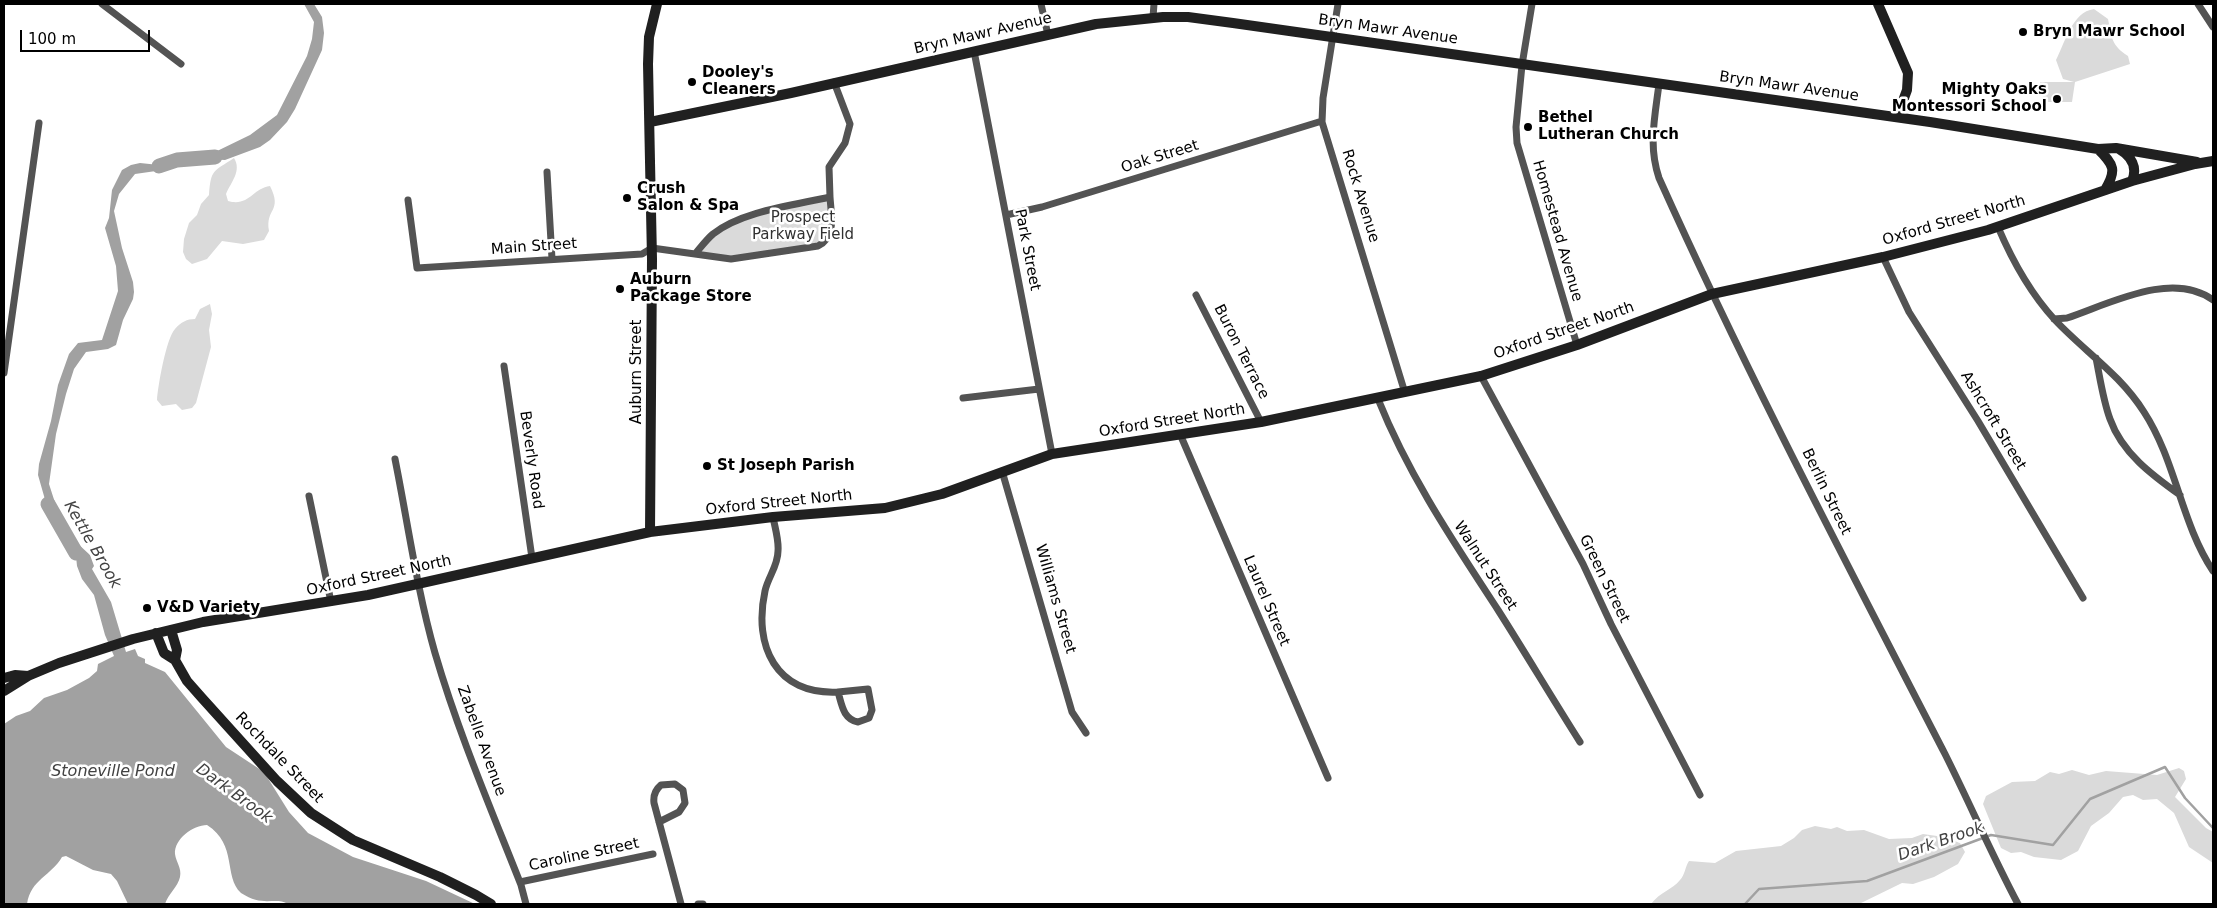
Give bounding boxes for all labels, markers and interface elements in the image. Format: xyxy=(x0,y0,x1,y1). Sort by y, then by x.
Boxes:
street label: Bryn Mawr Avenue xyxy=(912,9,1054,59)
street label: Bryn Mawr Avenue xyxy=(1317,11,1459,49)
scale bar xyxy=(22,20,152,52)
place label: Bryn Mawr School xyxy=(2033,23,2185,41)
marker: Bryn Mawr School xyxy=(2017,26,2029,38)
text: 100 m xyxy=(28,30,76,48)
place label: Dooley's Cleaners xyxy=(702,64,776,99)
street label: Bryn Mawr Avenue xyxy=(1718,68,1860,106)
marker: Dooley's Cleaners xyxy=(686,76,698,88)
place label: Mighty Oaks Montessori School xyxy=(1892,81,2047,116)
marker: Mighty Oaks Montessori School xyxy=(2051,93,2063,105)
place label: Bethel Lutheran Church xyxy=(1538,109,1679,144)
marker: Bethel Lutheran Church xyxy=(1522,121,1534,133)
street label: Oak Street xyxy=(1119,137,1201,177)
street label: Rock Avenue xyxy=(1337,147,1383,245)
street label: Homestead Avenue xyxy=(1528,158,1586,304)
place label: Crush Salon & Spa xyxy=(637,180,739,215)
marker: Crush Salon & Spa xyxy=(621,192,633,204)
street label: Oxford Street North xyxy=(1881,192,2027,250)
street label: Park Street xyxy=(1010,208,1044,292)
park label: Prospect Parkway Field xyxy=(752,209,854,244)
street label: Main Street xyxy=(490,235,578,259)
place label: Auburn Package Store xyxy=(630,271,752,306)
marker: Auburn Package Store xyxy=(614,283,626,295)
street label: Oxford Street North xyxy=(1491,298,1637,364)
street label: Buron Terrace xyxy=(1209,302,1273,402)
street label: Auburn Street xyxy=(628,320,646,424)
street label: Ashcroft Street xyxy=(1956,368,2030,474)
street label: Oxford Street North xyxy=(1098,401,1246,441)
street label: Beverly Road xyxy=(515,410,547,510)
street label: Berlin Street xyxy=(1797,446,1855,538)
place label: St Joseph Parish xyxy=(717,457,855,475)
marker: St Joseph Parish xyxy=(701,460,713,472)
street label: Oxford Street North xyxy=(705,486,853,520)
water label: Kettle Brook xyxy=(59,498,125,592)
street label: Walnut Street xyxy=(1450,518,1520,614)
street label: Green Street xyxy=(1575,532,1633,626)
street label: Williams Street xyxy=(1031,542,1079,656)
street label: Oxford Street North xyxy=(305,552,453,600)
street label: Laurel Street xyxy=(1239,553,1293,649)
place label: V&D Variety xyxy=(157,599,260,617)
marker: V&D Variety xyxy=(141,602,153,614)
street label: Zabelle Avenue xyxy=(453,683,509,799)
street label: Rochdale Street xyxy=(231,709,327,807)
water label: Dark Brook xyxy=(192,760,276,828)
water label: Stoneville Pond xyxy=(51,762,175,782)
water label: Dark Brook xyxy=(1896,818,1986,866)
street label: Caroline Street xyxy=(527,835,641,875)

